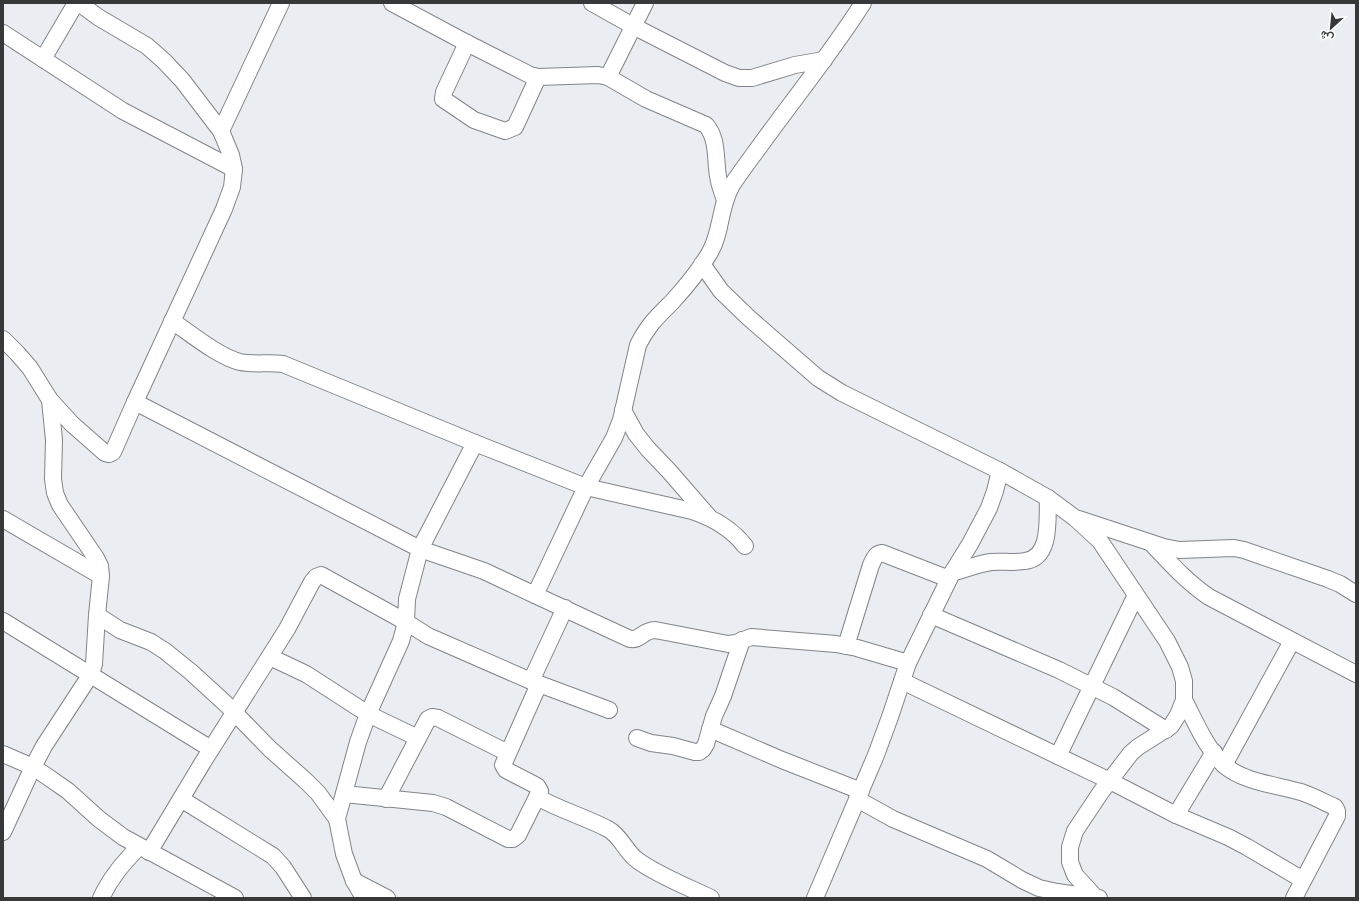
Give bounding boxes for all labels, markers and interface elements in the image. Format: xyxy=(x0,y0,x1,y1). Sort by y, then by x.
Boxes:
north arrow xyxy=(1311,8,1351,48)
text: ش xyxy=(1317,27,1336,47)

